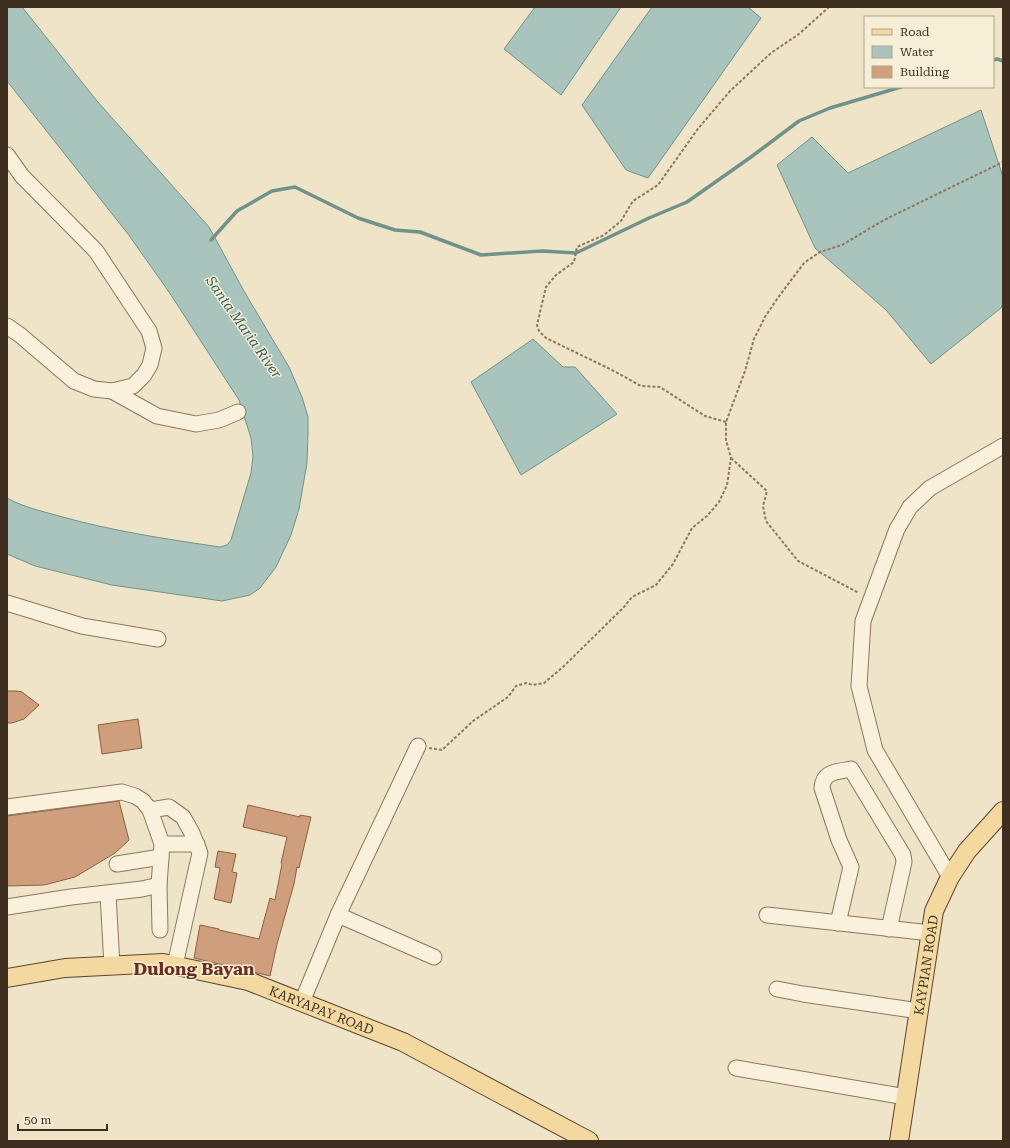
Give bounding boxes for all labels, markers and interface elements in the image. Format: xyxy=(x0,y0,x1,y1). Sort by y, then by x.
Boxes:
legend xyxy=(864,16,994,88)
text: Road xyxy=(900,25,930,39)
text: Water xyxy=(900,45,934,59)
text: Building xyxy=(900,65,949,79)
water label: Santa Maria River xyxy=(202,272,285,381)
street label: KAYPIAN ROAD xyxy=(911,914,941,1016)
district label: Dulong Bayan xyxy=(134,959,255,979)
street label: KARYAPAY ROAD xyxy=(267,983,376,1038)
scale bar xyxy=(18,1106,107,1132)
text: 50 m xyxy=(24,1113,51,1127)

